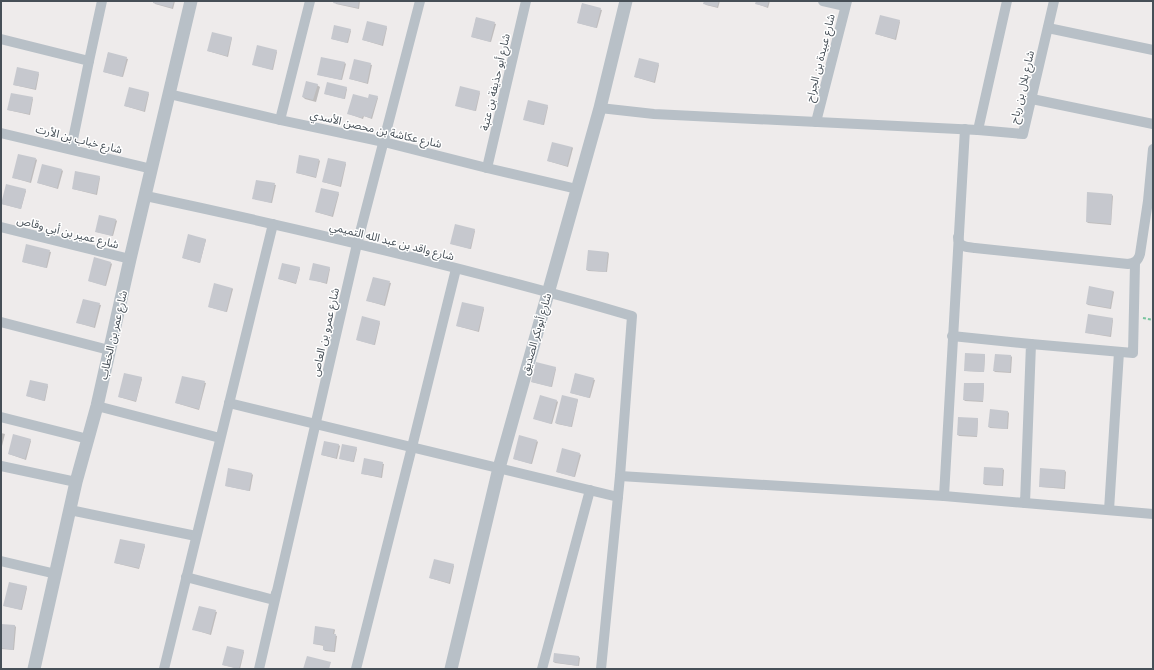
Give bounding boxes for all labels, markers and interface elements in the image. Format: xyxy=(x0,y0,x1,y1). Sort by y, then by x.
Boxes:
street label: شارع عبيدة بن الجراح xyxy=(803,12,839,104)
street label: شارع أبو حذيفة بن عتبة xyxy=(478,32,514,132)
street label: شارع بلال بن رباح xyxy=(1008,49,1038,125)
street label: شارع عكاشة بن محصن الأسدي xyxy=(308,108,443,154)
street label: شارع خباب بن الأرت xyxy=(34,122,124,158)
street label: شارع عمير بن أبي وقاص xyxy=(15,213,121,254)
street label: شارع واقد بن عبد الله التميمي xyxy=(328,220,456,266)
street label: شارع عمرو بن العاص xyxy=(309,286,343,378)
street label: شارع عمر بن الخطاب xyxy=(97,289,131,381)
street label: شارع أبوبكر الصديق xyxy=(518,291,555,377)

